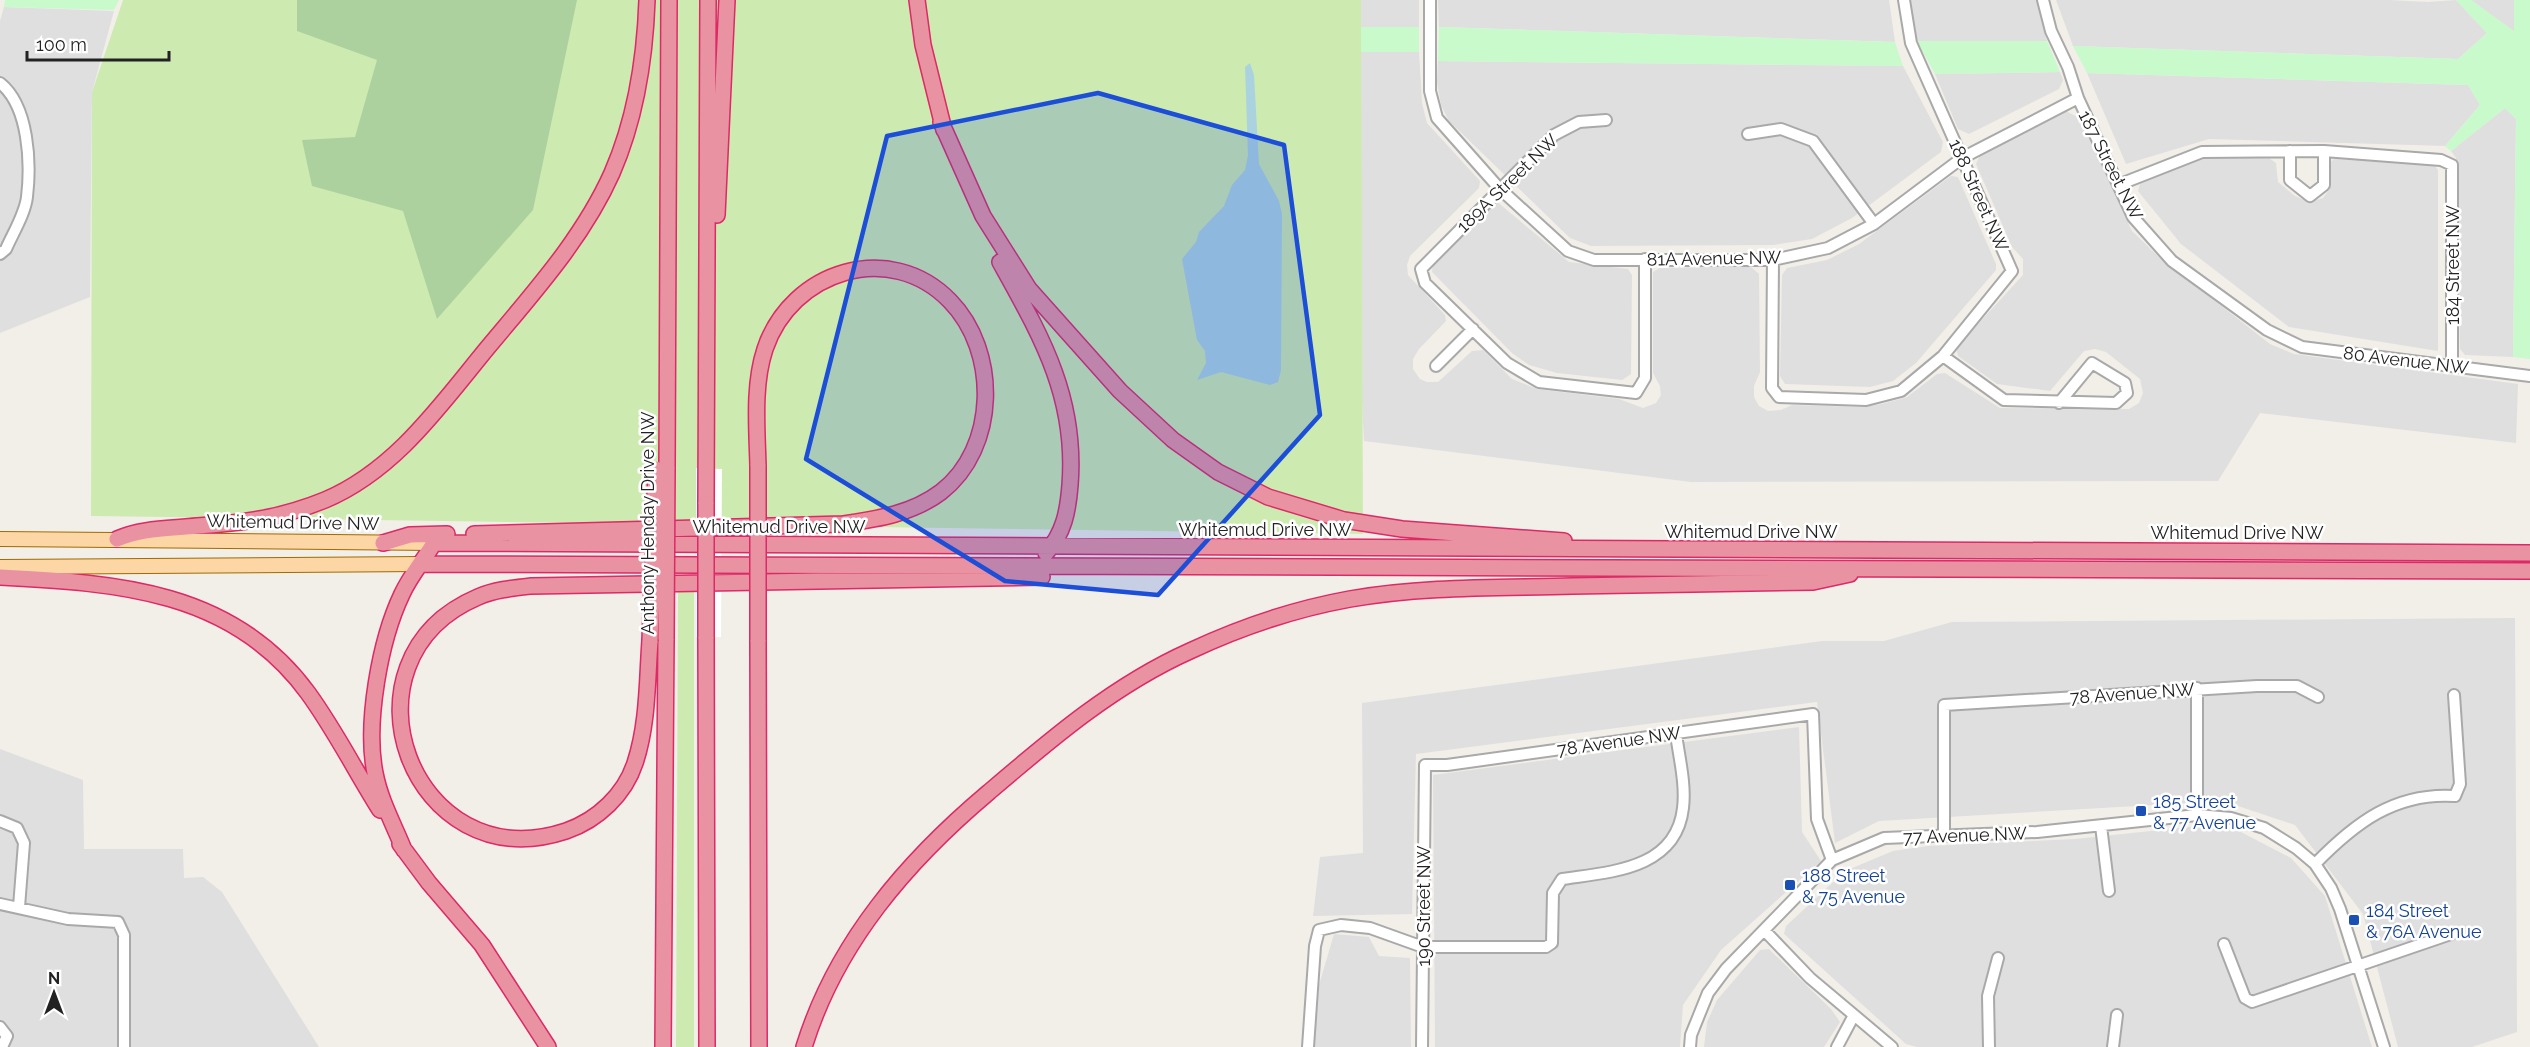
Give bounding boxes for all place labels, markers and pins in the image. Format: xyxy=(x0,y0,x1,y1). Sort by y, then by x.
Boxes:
place label: 185 Street & 77 Avenue xyxy=(2153,791,2256,833)
marker: 185 Street & 77 Avenue xyxy=(2134,804,2148,818)
place label: 188 Street & 75 Avenue xyxy=(1802,865,1905,907)
marker: 188 Street & 75 Avenue xyxy=(1783,878,1797,892)
place label: 184 Street & 76A Avenue xyxy=(2366,900,2482,942)
marker: 184 Street & 76A Avenue xyxy=(2347,913,2361,927)

